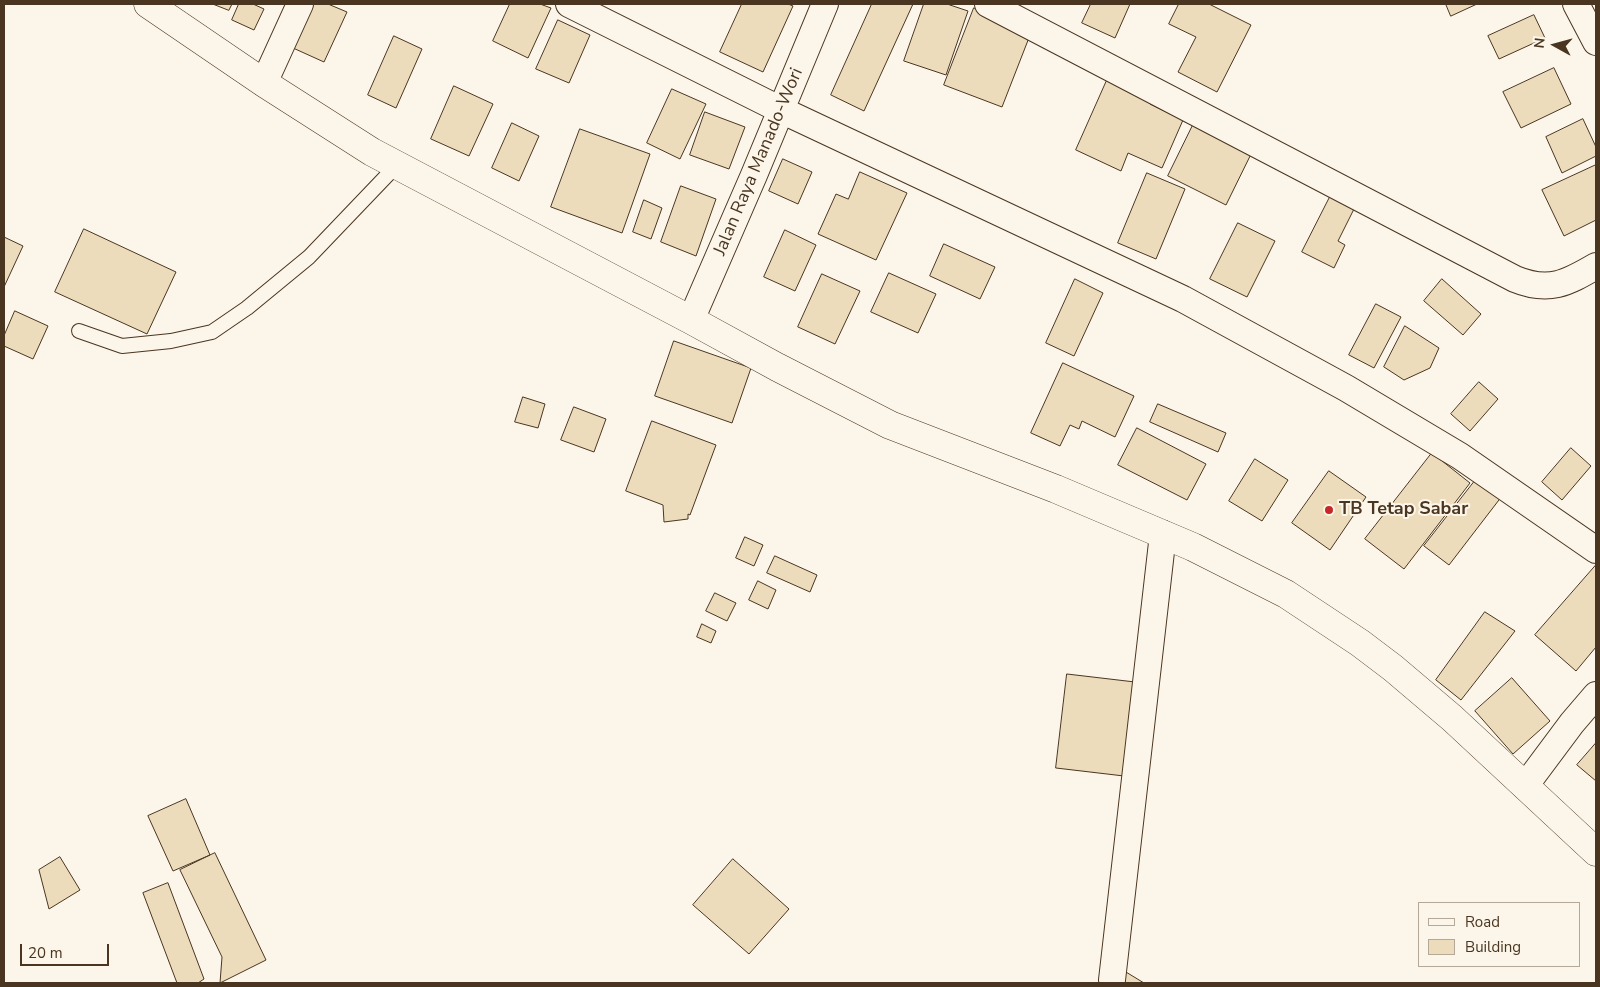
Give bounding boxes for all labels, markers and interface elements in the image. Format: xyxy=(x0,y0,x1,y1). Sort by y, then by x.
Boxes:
north arrow xyxy=(1530,20,1580,70)
text: N xyxy=(1530,37,1550,49)
street label: Jalan Raya Manado-Wori xyxy=(710,65,808,259)
place label: TB Tetap Sabar xyxy=(1339,499,1468,521)
marker: TB Tetap Sabar xyxy=(1323,504,1335,516)
legend xyxy=(1418,902,1580,967)
text: Road xyxy=(1465,912,1500,932)
scale bar xyxy=(22,934,111,966)
text: Building xyxy=(1465,937,1521,957)
text: 20 m xyxy=(28,943,63,963)

